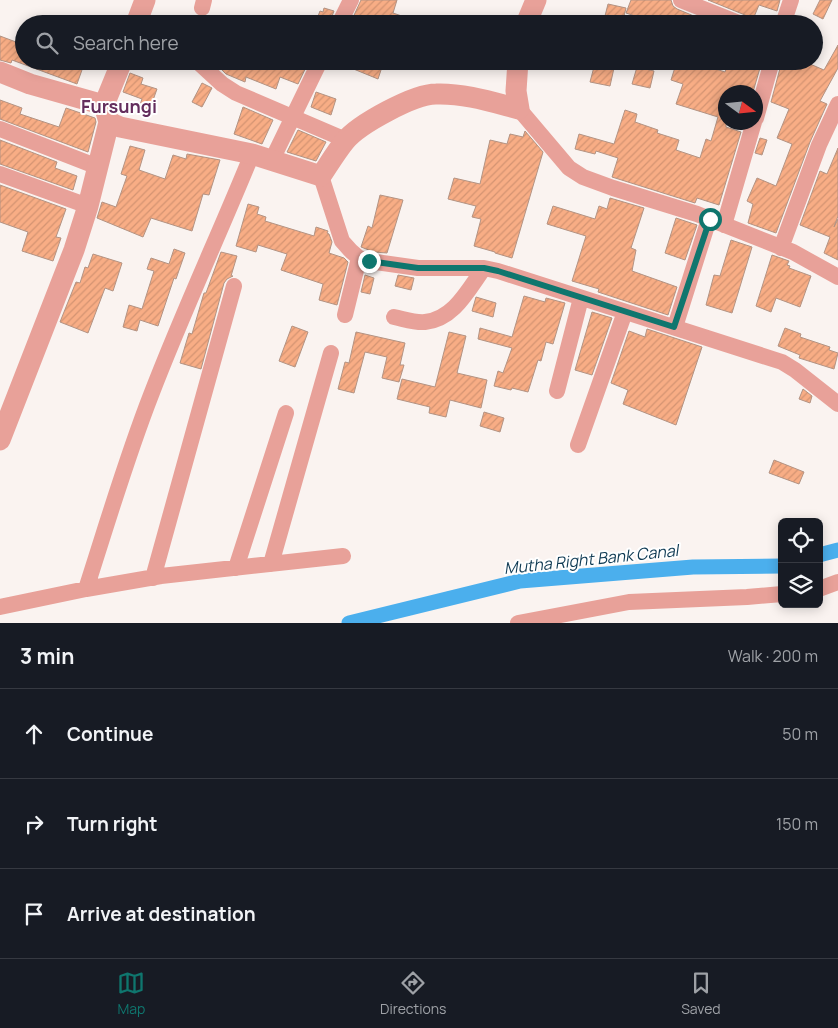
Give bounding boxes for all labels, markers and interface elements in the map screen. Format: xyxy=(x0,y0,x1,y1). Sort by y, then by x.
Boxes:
search box xyxy=(15,15,823,70)
icon: search xyxy=(33,29,61,57)
text: Search here xyxy=(73,30,179,56)
north arrow xyxy=(718,85,763,130)
district label: Fursungi xyxy=(81,94,157,118)
route start xyxy=(699,208,722,231)
route end xyxy=(358,250,381,273)
map controls xyxy=(778,518,823,608)
button: locate xyxy=(778,518,823,563)
water label: Mutha Right Bank Canal xyxy=(503,539,681,579)
button: layers xyxy=(778,563,823,608)
text: 3 min xyxy=(20,642,74,670)
text: Walk · 200 m xyxy=(728,645,818,667)
icon: ahead xyxy=(20,720,48,748)
text: Continue xyxy=(67,721,153,747)
text: 50 m xyxy=(782,723,818,745)
icon: right xyxy=(20,810,48,838)
text: Turn right xyxy=(67,811,157,837)
text: 150 m xyxy=(776,813,818,835)
icon: arrive xyxy=(20,900,48,928)
text: Arrive at destination xyxy=(67,901,256,927)
tab: Map xyxy=(117,969,145,1018)
tab: Directions xyxy=(380,969,446,1018)
tab: Saved xyxy=(681,969,721,1018)

